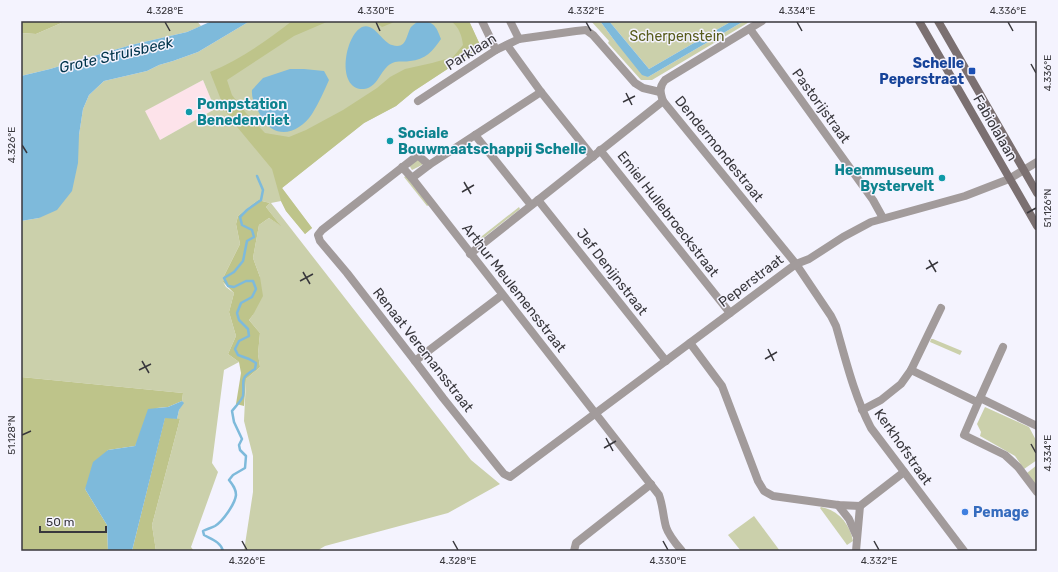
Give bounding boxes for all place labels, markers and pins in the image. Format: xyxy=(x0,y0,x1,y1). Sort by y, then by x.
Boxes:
place label: Schelle Peperstraat xyxy=(879,55,964,88)
marker: Schelle Peperstraat xyxy=(967,66,977,76)
place label: Pompstation Benedenvliet xyxy=(197,96,290,129)
marker: Pompstation Benedenvliet xyxy=(184,107,194,117)
place label: Sociale Bouwmaatschappij Schelle xyxy=(398,125,586,158)
marker: Sociale Bouwmaatschappij Schelle xyxy=(385,136,395,146)
place label: Heemmuseum Bystervelt xyxy=(834,162,934,195)
marker: Heemmuseum Bystervelt xyxy=(937,173,947,183)
place label: Pemage xyxy=(973,504,1029,521)
marker: Pemage xyxy=(960,507,970,517)

